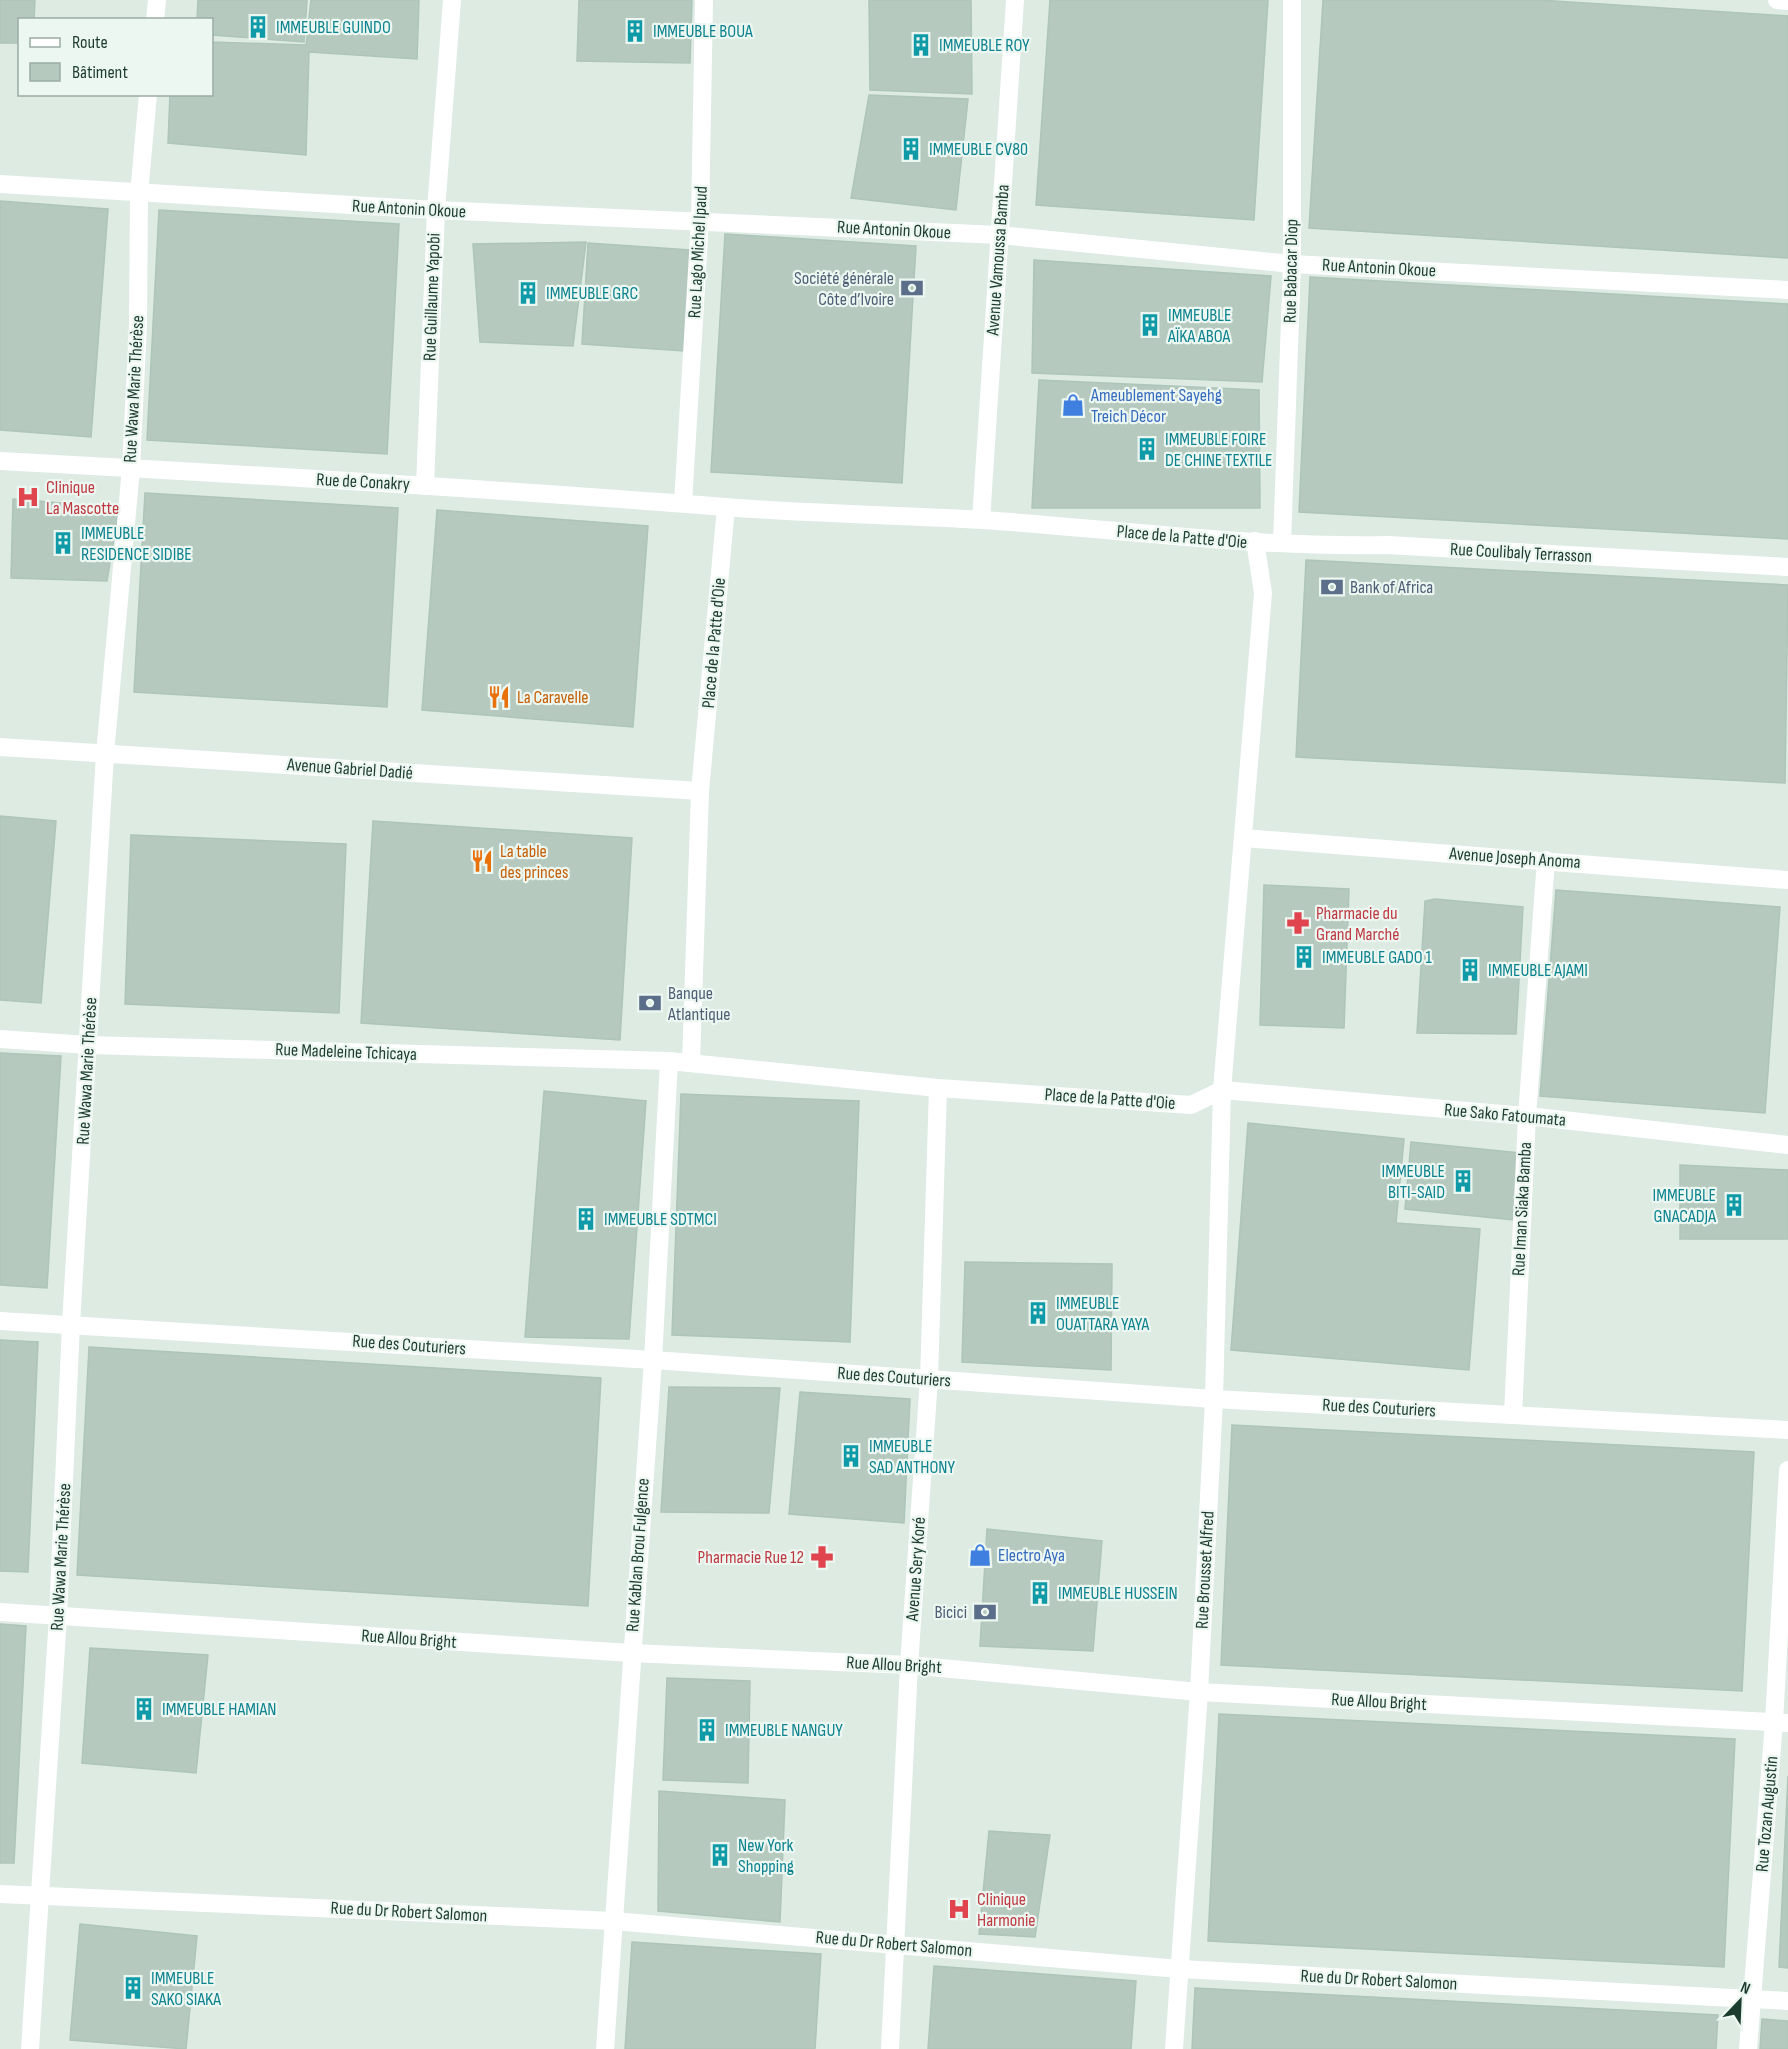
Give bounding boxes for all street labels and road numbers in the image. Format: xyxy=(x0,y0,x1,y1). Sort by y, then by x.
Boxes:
street label: Avenue Vamoussa Bamba xyxy=(982,184,1014,337)
street label: Rue Lago Michel Ipaud xyxy=(684,185,712,319)
street label: Rue Antonin Okoue xyxy=(352,196,466,222)
street label: Rue Antonin Okoue xyxy=(837,217,951,243)
street label: Rue Babacar Diop xyxy=(1280,219,1302,323)
street label: Rue Guillaume Yapobi xyxy=(419,233,445,361)
street label: Rue Antonin Okoue xyxy=(1322,255,1436,281)
street label: Rue Wawa Marie Thérèse xyxy=(120,315,148,463)
street label: Rue de Conakry xyxy=(316,469,410,495)
street label: Place de la Patte d'Oie xyxy=(1116,521,1248,553)
street label: Rue Coulibaly Terrasson xyxy=(1449,539,1593,567)
street label: Place de la Patte d'Oie xyxy=(698,577,730,709)
street label: Avenue Gabriel Dadié xyxy=(285,754,414,784)
street label: Avenue Joseph Anoma xyxy=(1448,843,1581,873)
street label: Rue Wawa Marie Thérèse xyxy=(73,997,101,1145)
street label: Rue Madeleine Tchicaya xyxy=(275,1039,417,1065)
street label: Place de la Patte d'Oie xyxy=(1044,1084,1176,1114)
street label: Rue Sako Fatoumata xyxy=(1443,1099,1567,1131)
street label: Rue Iman Siaka Bamba xyxy=(1508,1141,1536,1277)
street label: Rue des Couturiers xyxy=(352,1331,466,1359)
street label: Rue des Couturiers xyxy=(837,1363,951,1391)
street label: Rue des Couturiers xyxy=(1322,1395,1436,1421)
street label: Rue Kablan Brou Fulgence xyxy=(622,1477,654,1633)
street label: Rue Wawa Marie Thérèse xyxy=(47,1483,75,1631)
street label: Rue Brousset Alfred xyxy=(1191,1510,1219,1630)
street label: Avenue Sery Koré xyxy=(902,1516,930,1623)
street label: Rue Allou Bright xyxy=(361,1625,458,1653)
street label: Rue Allou Bright xyxy=(846,1652,943,1678)
street label: Rue Allou Bright xyxy=(1331,1689,1428,1715)
street label: Rue Tozan Augustin xyxy=(1751,1755,1783,1873)
street label: Rue du Dr Robert Salomon xyxy=(330,1897,488,1927)
street label: Rue du Dr Robert Salomon xyxy=(815,1927,973,1961)
street label: Rue du Dr Robert Salomon xyxy=(1300,1965,1458,1995)

